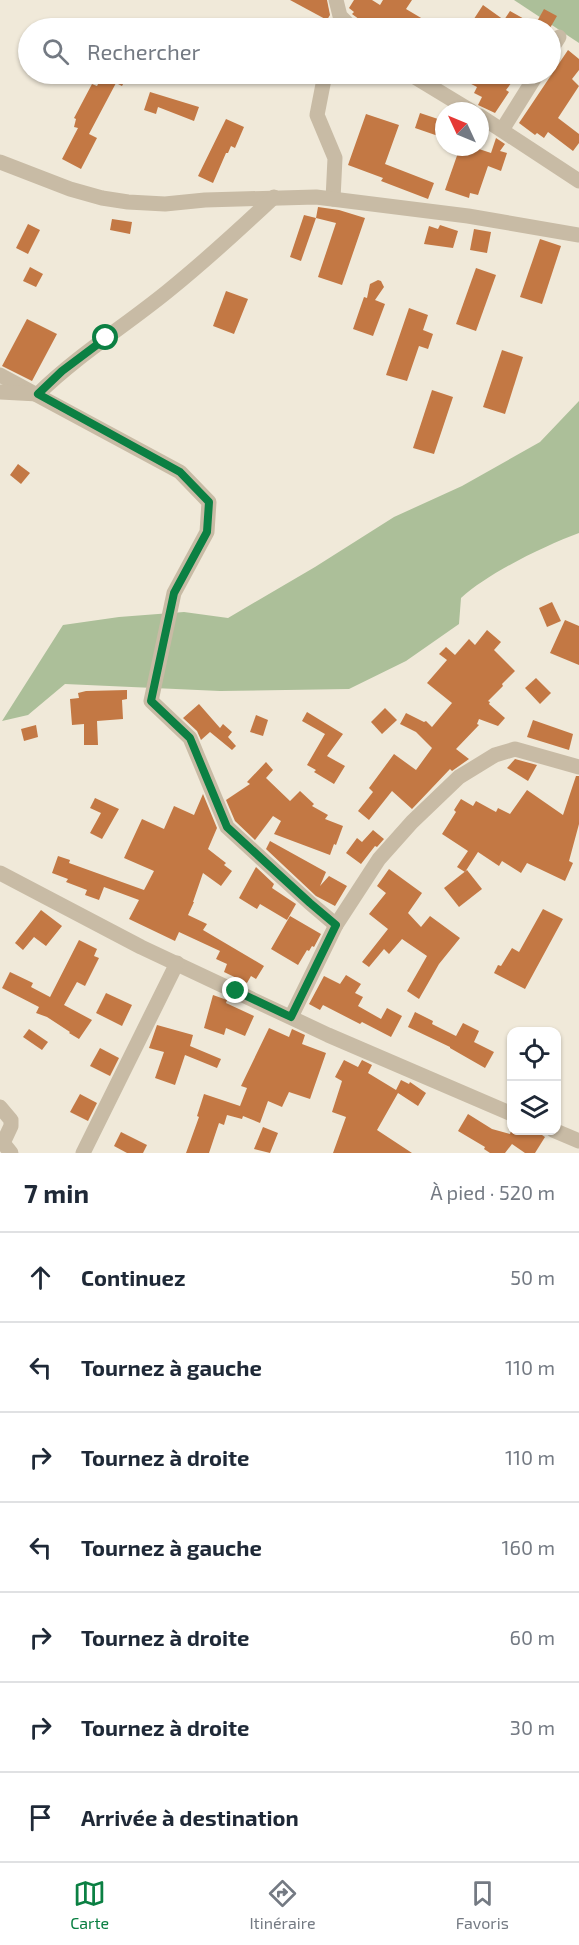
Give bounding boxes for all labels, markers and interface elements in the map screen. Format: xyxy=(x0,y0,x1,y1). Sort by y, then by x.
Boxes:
search box xyxy=(18,18,561,84)
icon: search xyxy=(39,35,72,68)
text: Rechercher xyxy=(87,38,200,64)
north arrow xyxy=(435,102,489,156)
route start xyxy=(92,324,118,350)
route end xyxy=(222,977,248,1003)
map controls xyxy=(507,1027,561,1135)
button: locate xyxy=(507,1027,561,1081)
button: layers xyxy=(507,1081,561,1135)
text: 7 min xyxy=(24,1177,89,1208)
text: À pied · 520 m xyxy=(430,1180,555,1204)
icon: ahead xyxy=(24,1261,57,1294)
text: Continuez xyxy=(81,1264,185,1290)
text: 50 m xyxy=(510,1265,555,1289)
icon: left xyxy=(24,1351,57,1384)
text: Tournez à gauche xyxy=(81,1354,262,1380)
text: 110 m xyxy=(505,1355,555,1379)
icon: right xyxy=(24,1441,57,1474)
text: Tournez à droite xyxy=(81,1444,250,1470)
text: 110 m xyxy=(505,1445,555,1469)
icon: left xyxy=(24,1531,57,1564)
text: Tournez à gauche xyxy=(81,1534,262,1560)
text: 160 m xyxy=(502,1535,555,1559)
icon: right xyxy=(24,1621,57,1654)
text: Tournez à droite xyxy=(81,1624,250,1650)
text: 60 m xyxy=(510,1625,555,1649)
icon: right xyxy=(24,1711,57,1744)
text: Tournez à droite xyxy=(81,1714,250,1740)
text: 30 m xyxy=(510,1715,555,1739)
icon: arrive xyxy=(24,1801,57,1834)
text: Arrivée à destination xyxy=(81,1804,299,1830)
tab: Carte xyxy=(70,1877,109,1932)
tab: Itinéraire xyxy=(249,1877,316,1932)
tab: Favoris xyxy=(456,1877,509,1932)

